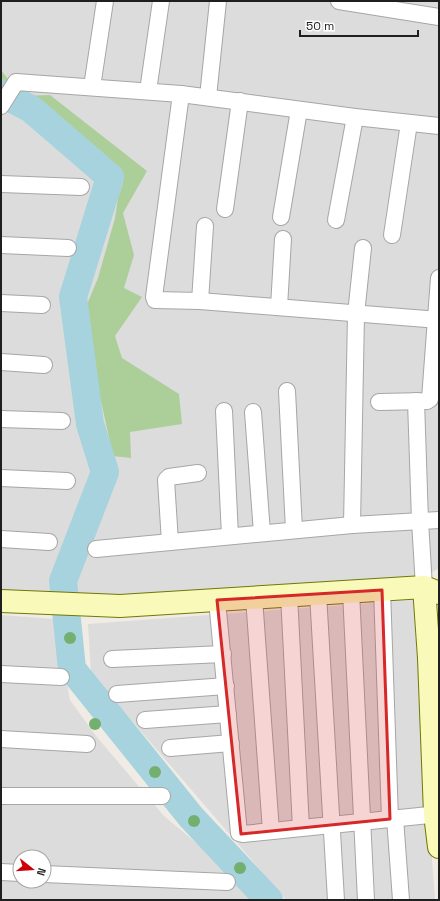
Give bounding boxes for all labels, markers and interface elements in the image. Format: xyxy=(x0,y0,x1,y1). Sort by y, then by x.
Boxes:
scale bar xyxy=(300,12,418,38)
text: 50 m xyxy=(306,18,334,34)
north arrow xyxy=(12,849,52,889)
text: N xyxy=(34,866,49,877)

